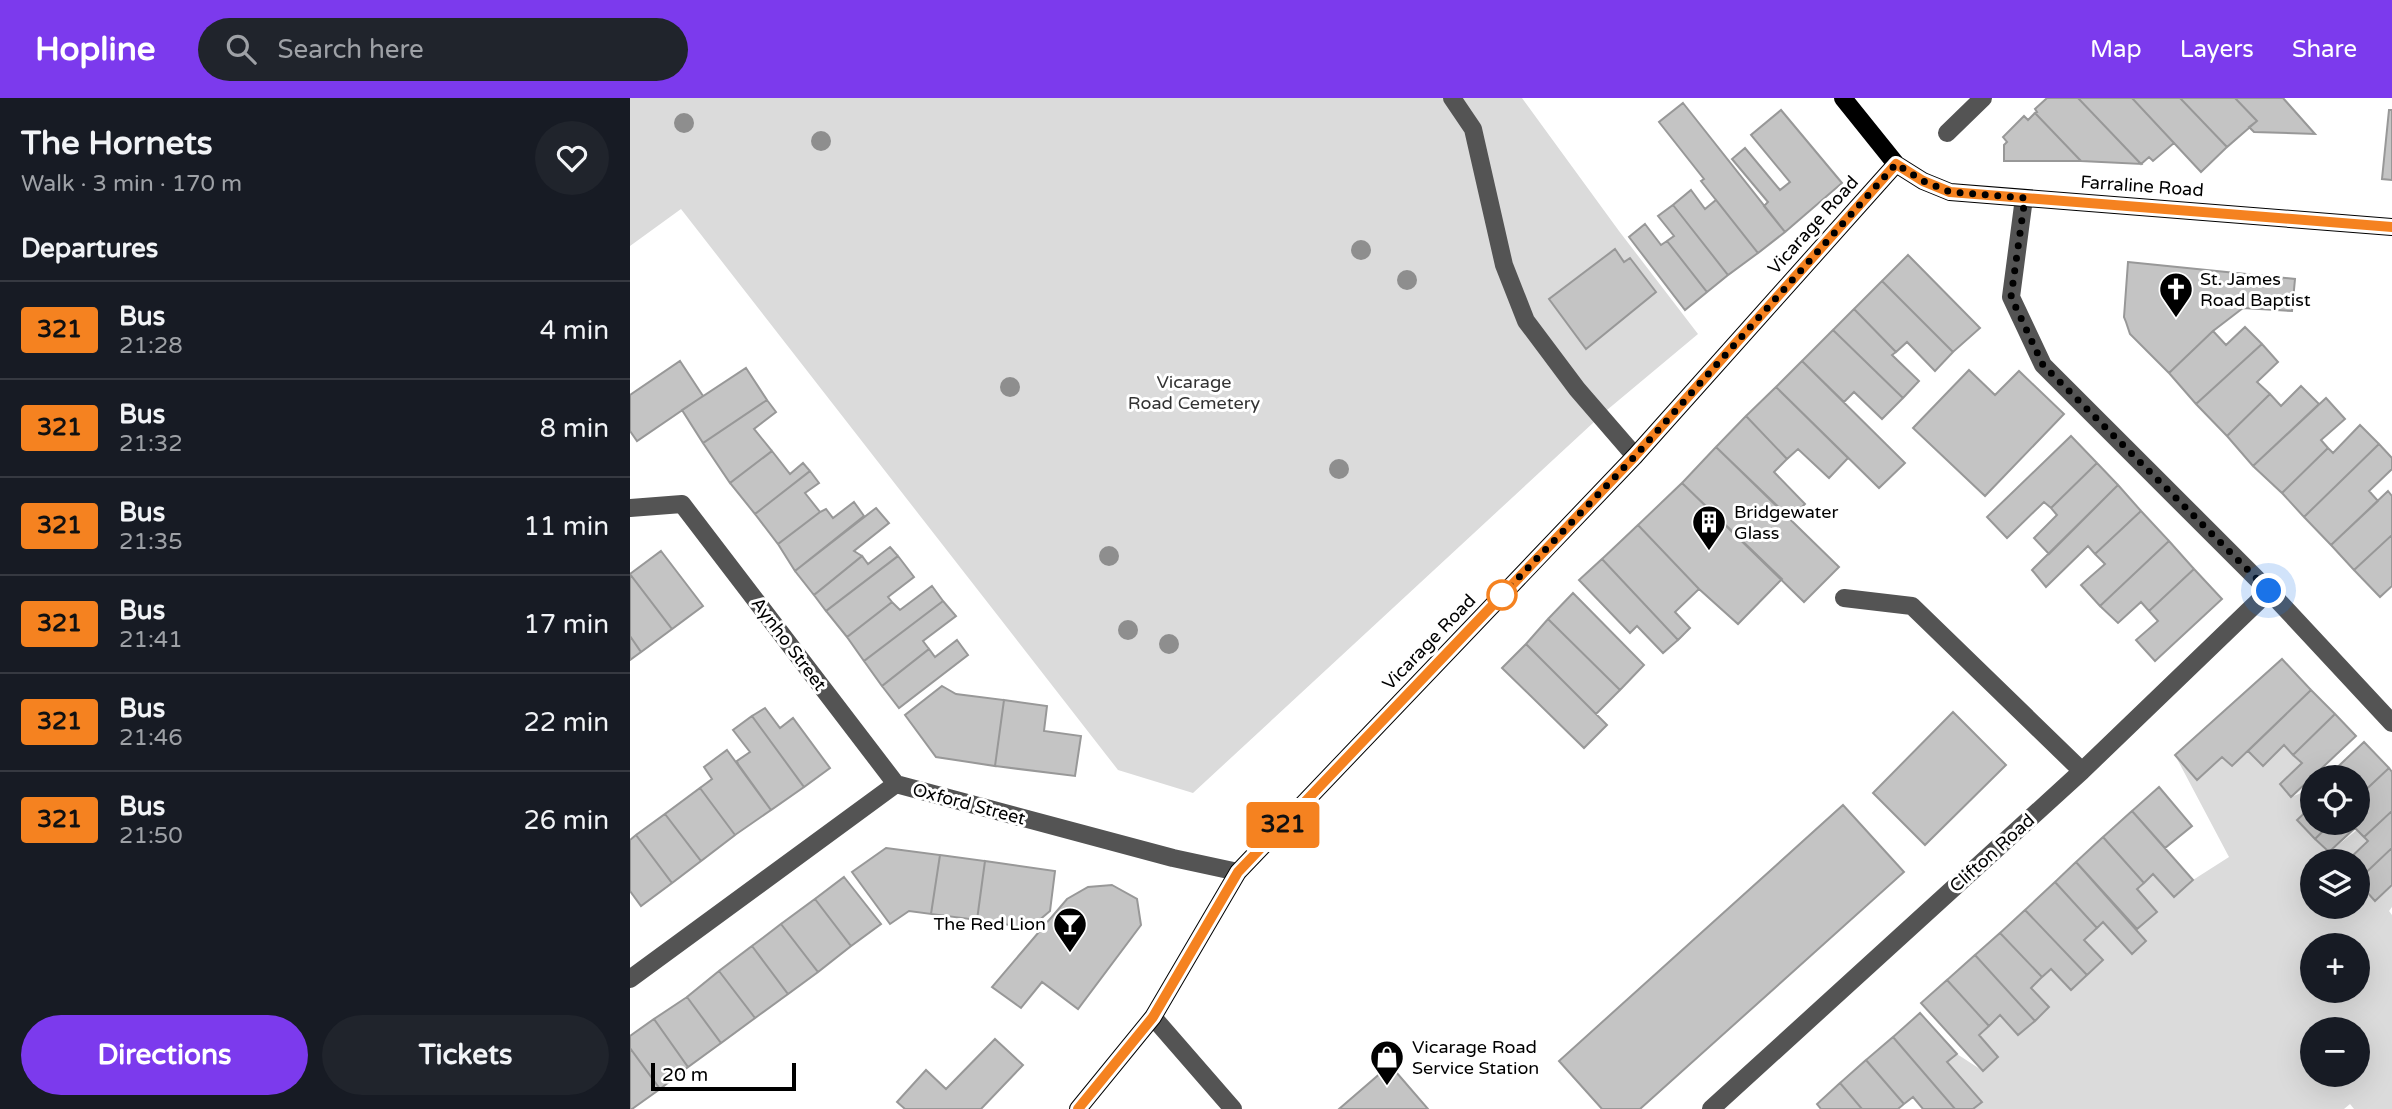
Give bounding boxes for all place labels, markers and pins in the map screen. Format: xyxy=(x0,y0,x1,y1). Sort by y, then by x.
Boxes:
place label: St. James Road Baptist xyxy=(2200,268,2311,311)
church icon: St. James Road Baptist xyxy=(2157,270,2195,319)
place label: Bridgewater Glass xyxy=(1734,501,1839,544)
building icon: Bridgewater Glass xyxy=(1690,503,1728,552)
unlabelled marker xyxy=(1487,580,1517,610)
bar icon: The Red Lion xyxy=(1051,905,1089,954)
place label: The Red Lion xyxy=(934,913,1046,935)
place label: Vicarage Road Service Station xyxy=(1412,1036,1539,1079)
shop icon: Vicarage Road Service Station xyxy=(1368,1038,1406,1087)

